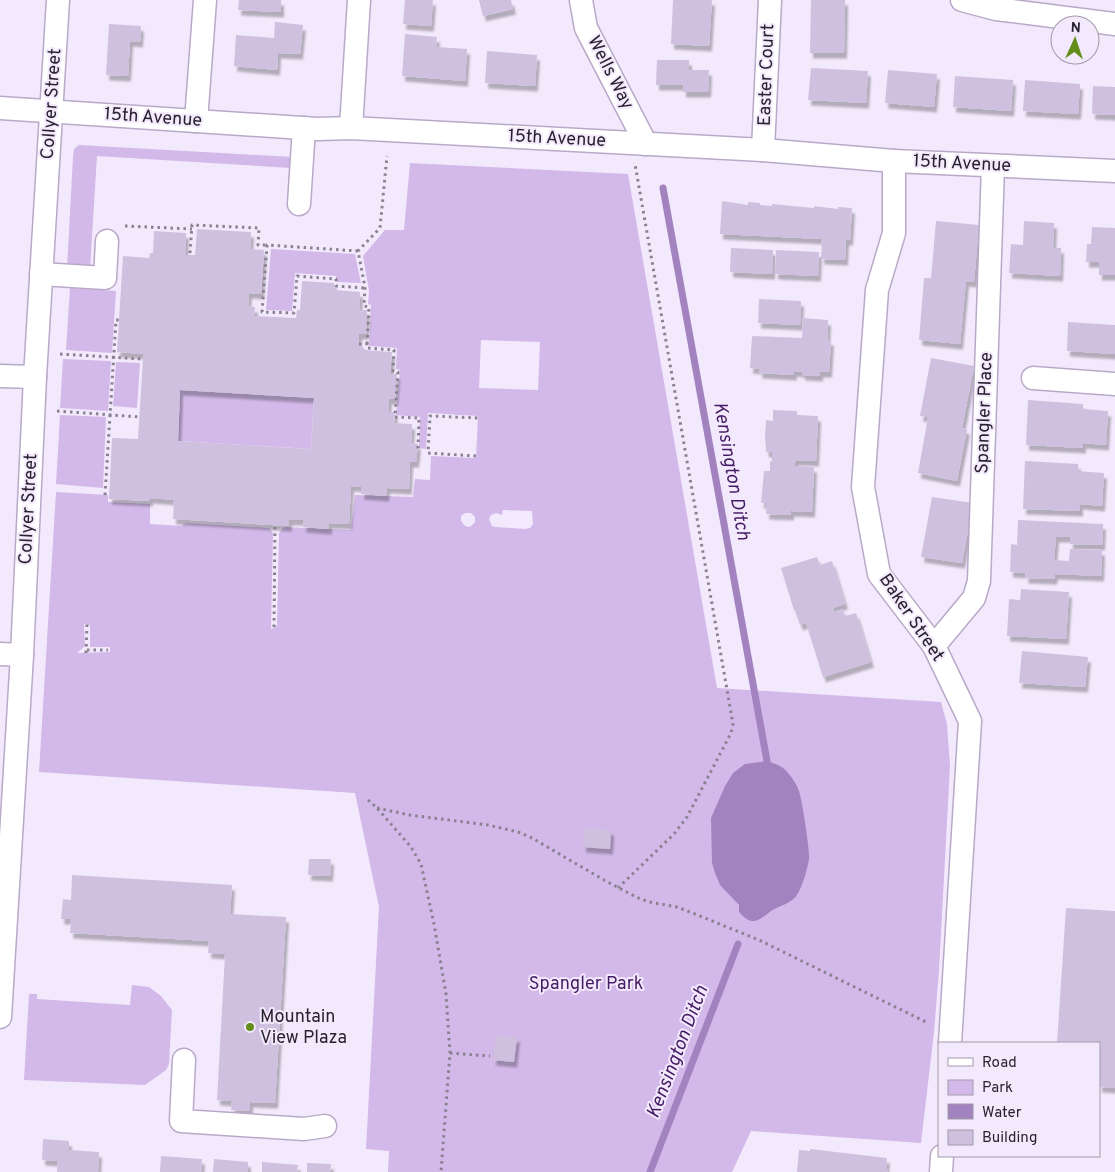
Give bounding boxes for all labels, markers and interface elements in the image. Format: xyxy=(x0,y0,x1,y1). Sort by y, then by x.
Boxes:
north arrow xyxy=(1050,15,1100,65)
text: N xyxy=(1070,20,1081,37)
street label: Easter Court xyxy=(754,23,780,127)
street label: Wells Way xyxy=(582,32,638,114)
street label: Collyer Street xyxy=(37,48,67,160)
street label: 15th Avenue xyxy=(103,103,203,133)
street label: 15th Avenue xyxy=(507,125,607,153)
street label: 15th Avenue xyxy=(912,150,1012,178)
street label: Spangler Place xyxy=(971,352,999,474)
water label: Kensington Ditch xyxy=(707,400,755,543)
street label: Collyer Street xyxy=(15,453,43,565)
street label: Baker Street xyxy=(873,570,949,666)
park label: Spangler Park xyxy=(529,973,643,996)
water label: Kensington Ditch xyxy=(642,982,715,1122)
place label: Mountain View Plaza xyxy=(260,1006,347,1050)
marker: Mountain View Plaza xyxy=(244,1021,256,1033)
legend xyxy=(938,1042,1100,1157)
text: Road xyxy=(982,1054,1017,1073)
text: Park xyxy=(982,1079,1013,1098)
text: Water xyxy=(982,1104,1022,1123)
text: Building xyxy=(982,1129,1037,1148)

